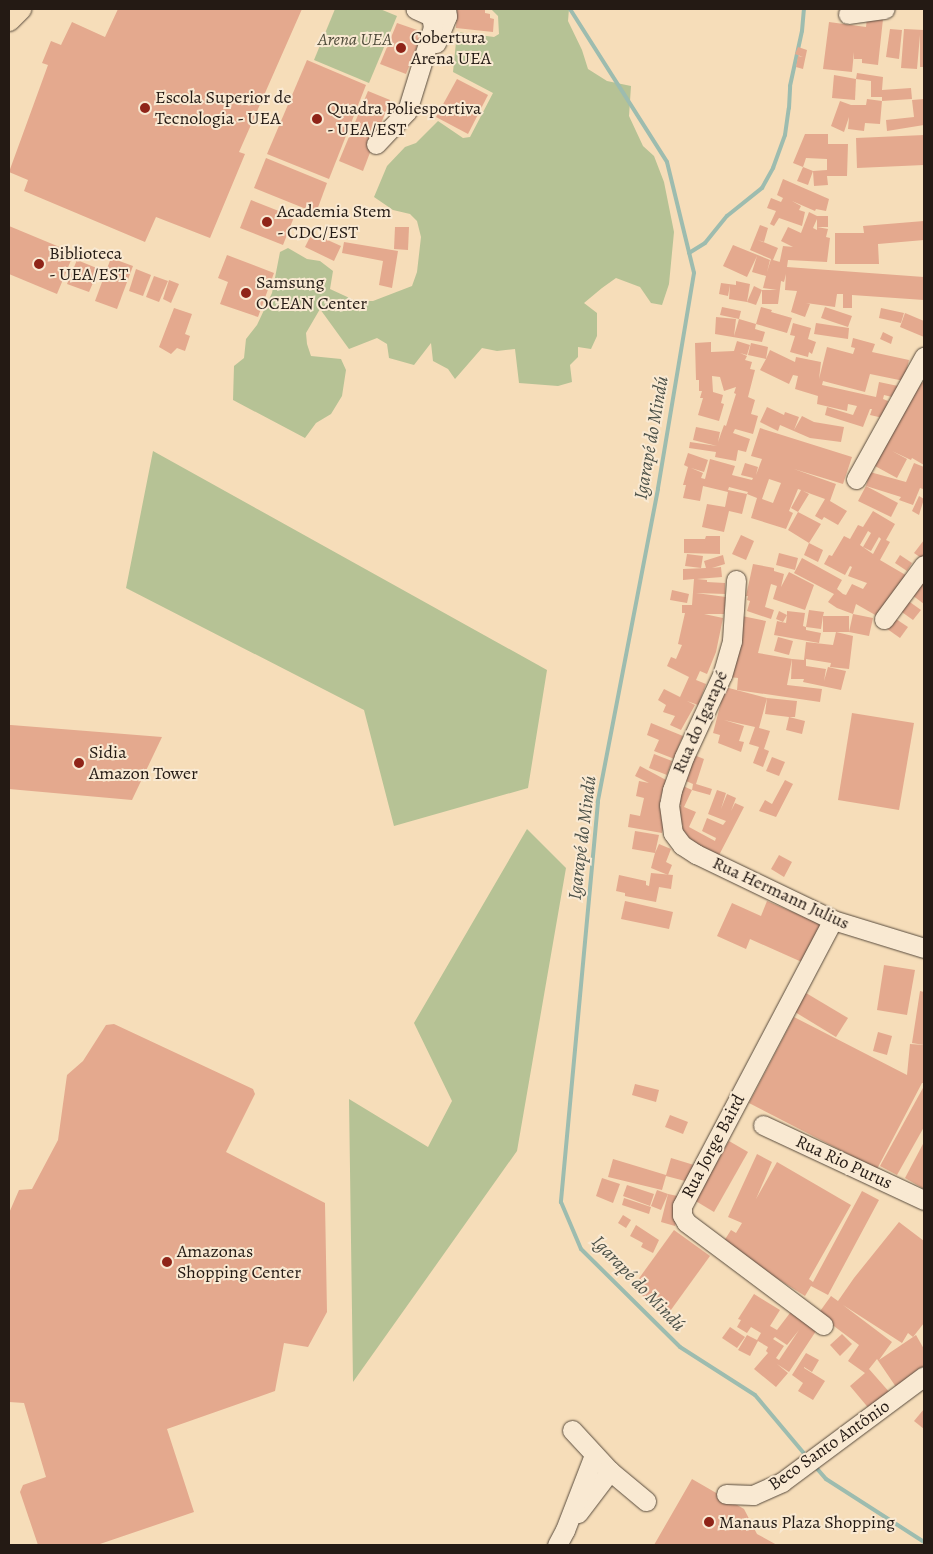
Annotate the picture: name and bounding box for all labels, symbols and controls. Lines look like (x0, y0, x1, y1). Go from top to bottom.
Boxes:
place label: Cobertura Arena UEA (411, 27, 491, 70)
park label: Arena UEA (318, 28, 392, 50)
marker: Cobertura Arena UEA (395, 42, 407, 54)
place label: Escola Superior de Tecnologia - UEA (155, 87, 292, 130)
place label: Quadra Poliesportiva - UEA/EST (327, 98, 481, 140)
marker: Escola Superior de Tecnologia - UEA (139, 102, 151, 114)
marker: Quadra Poliesportiva - UEA/EST (311, 113, 323, 125)
place label: Academia Stem - CDC/EST (277, 201, 391, 243)
marker: Academia Stem - CDC/EST (261, 216, 273, 228)
place label: Biblioteca - UEA/EST (49, 243, 129, 286)
marker: Biblioteca - UEA/EST (33, 258, 45, 270)
place label: Samsung OCEAN Center (256, 272, 367, 314)
marker: Samsung OCEAN Center (240, 287, 252, 299)
water label: Igarapé do Mindú (630, 375, 674, 501)
street label: Rua do Igarapé (668, 667, 732, 777)
place label: Sidia Amazon Tower (89, 742, 198, 784)
marker: Sidia Amazon Tower (73, 757, 85, 769)
water label: Igarapé do Mindú (564, 775, 602, 901)
street label: Rua Hermann Julius (709, 852, 853, 934)
street label: Rua Jorge Baird (677, 1090, 749, 1202)
street label: Rua Rio Purus (792, 1130, 896, 1194)
water label: Igarapé do Mindú (586, 1231, 690, 1337)
place label: Amazonas Shopping Center (177, 1241, 301, 1284)
marker: Amazonas Shopping Center (161, 1256, 173, 1268)
street label: Beco Santo Antônio (764, 1395, 894, 1495)
place label: Manaus Plaza Shopping (719, 1511, 895, 1533)
marker: Manaus Plaza Shopping (703, 1516, 715, 1528)

